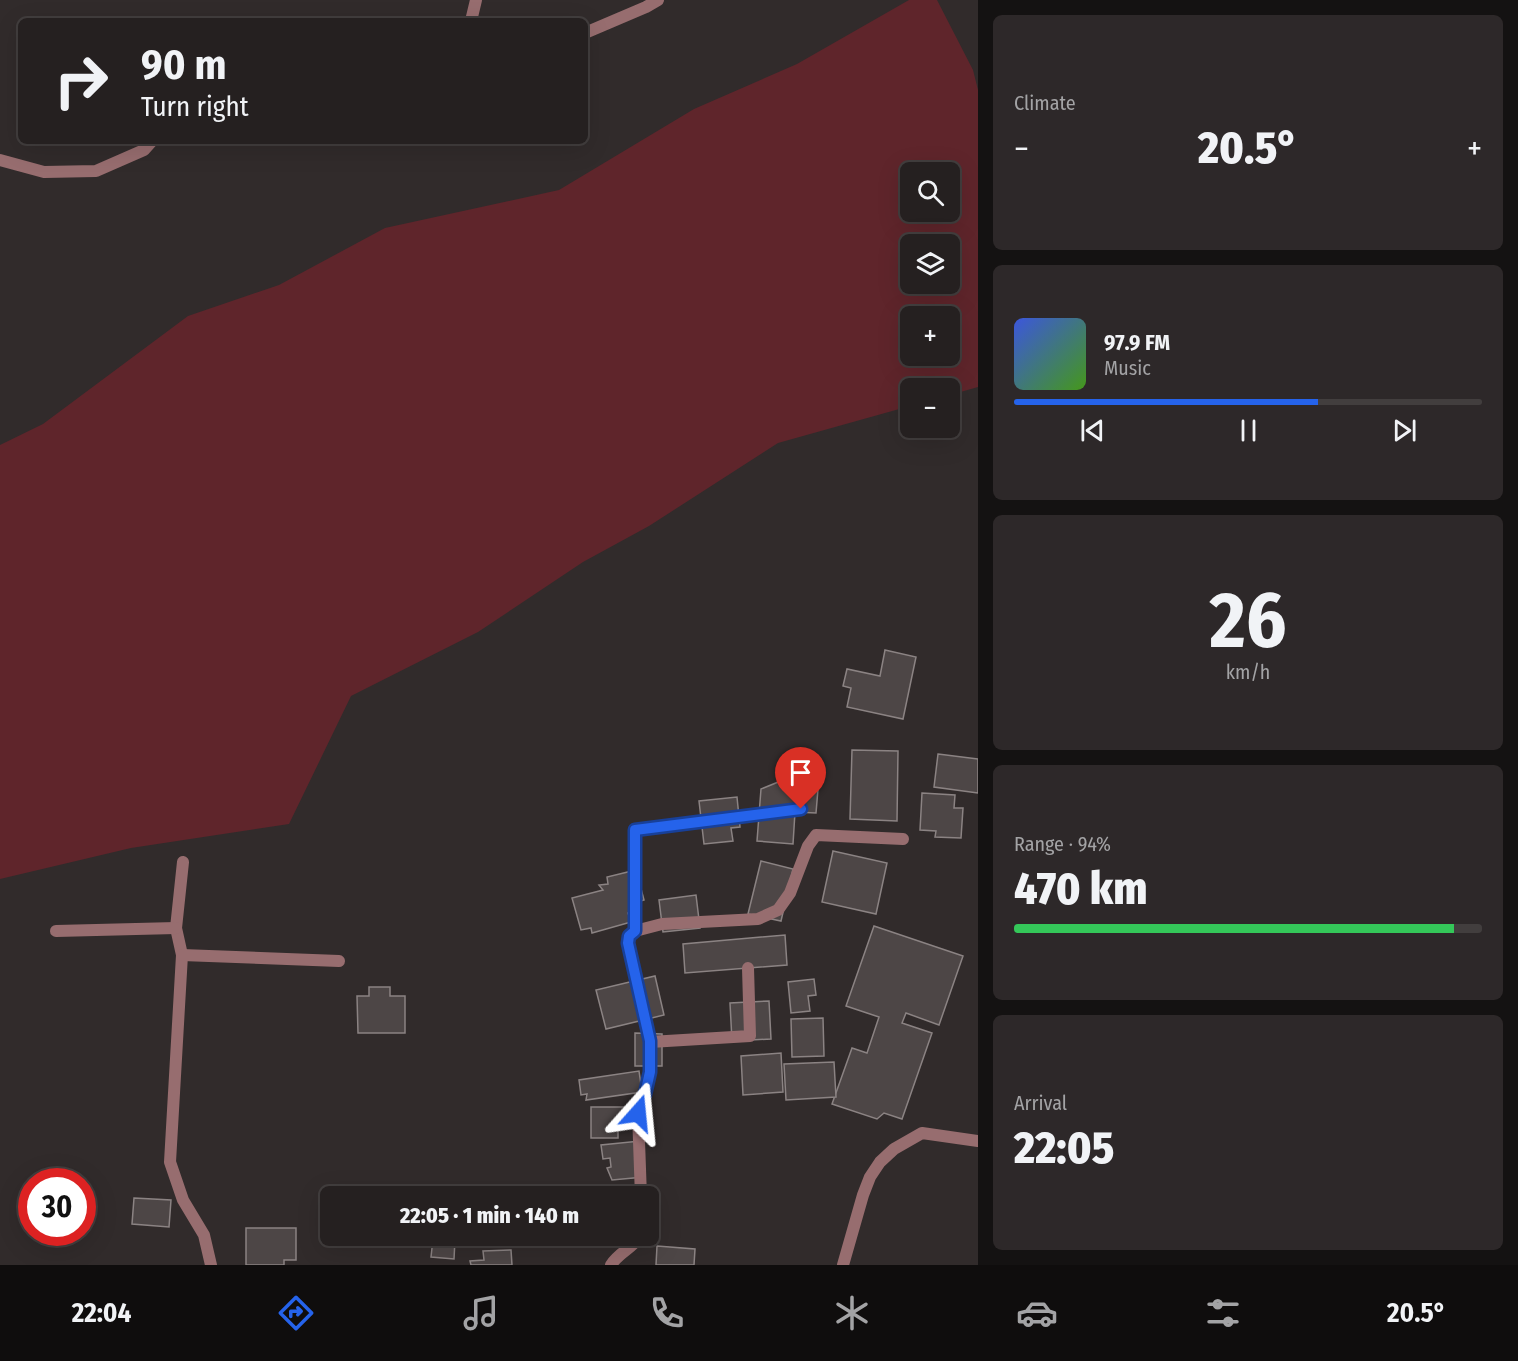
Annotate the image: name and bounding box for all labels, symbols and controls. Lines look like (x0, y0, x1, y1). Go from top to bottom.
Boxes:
text: 90 m (141, 40, 226, 90)
icon: right (42, 42, 120, 120)
text: Turn right (141, 91, 249, 123)
text: Climate (1014, 91, 1076, 115)
text: 20.5° (1198, 121, 1298, 175)
text: − (1014, 129, 1029, 169)
text: + (1467, 129, 1482, 169)
map controls (900, 162, 960, 438)
button: search (900, 162, 960, 222)
button: layers (900, 234, 960, 294)
button: + (900, 306, 960, 366)
text: 97.9 FM (1104, 329, 1170, 356)
text: Music (1104, 356, 1151, 380)
button: − (900, 378, 960, 438)
icon: previous (1076, 414, 1109, 447)
icon: pause (1232, 414, 1265, 447)
icon: next (1388, 414, 1421, 447)
text: 26 (1210, 574, 1286, 668)
text: km/h (1226, 660, 1270, 684)
pin (775, 747, 826, 809)
icon: arrive (784, 756, 817, 789)
text: Range · 94% (1014, 832, 1111, 856)
text: 470 km (1014, 862, 1147, 916)
position arrow (606, 1081, 670, 1145)
text: Arrival (1014, 1091, 1067, 1115)
text: 22:05 (1014, 1121, 1114, 1175)
speed limit sign: 30 (18, 1168, 96, 1246)
text: 22:05 · 1 min · 140 m (400, 1202, 579, 1229)
icon: directions (275, 1292, 317, 1334)
icon: music (460, 1292, 502, 1334)
icon: phone (646, 1292, 688, 1334)
icon: climate (831, 1292, 873, 1334)
icon: car (1016, 1292, 1058, 1334)
icon: filters (1202, 1292, 1244, 1334)
text: 22:04 (72, 1297, 131, 1329)
text: 20.5° (1387, 1297, 1446, 1329)

